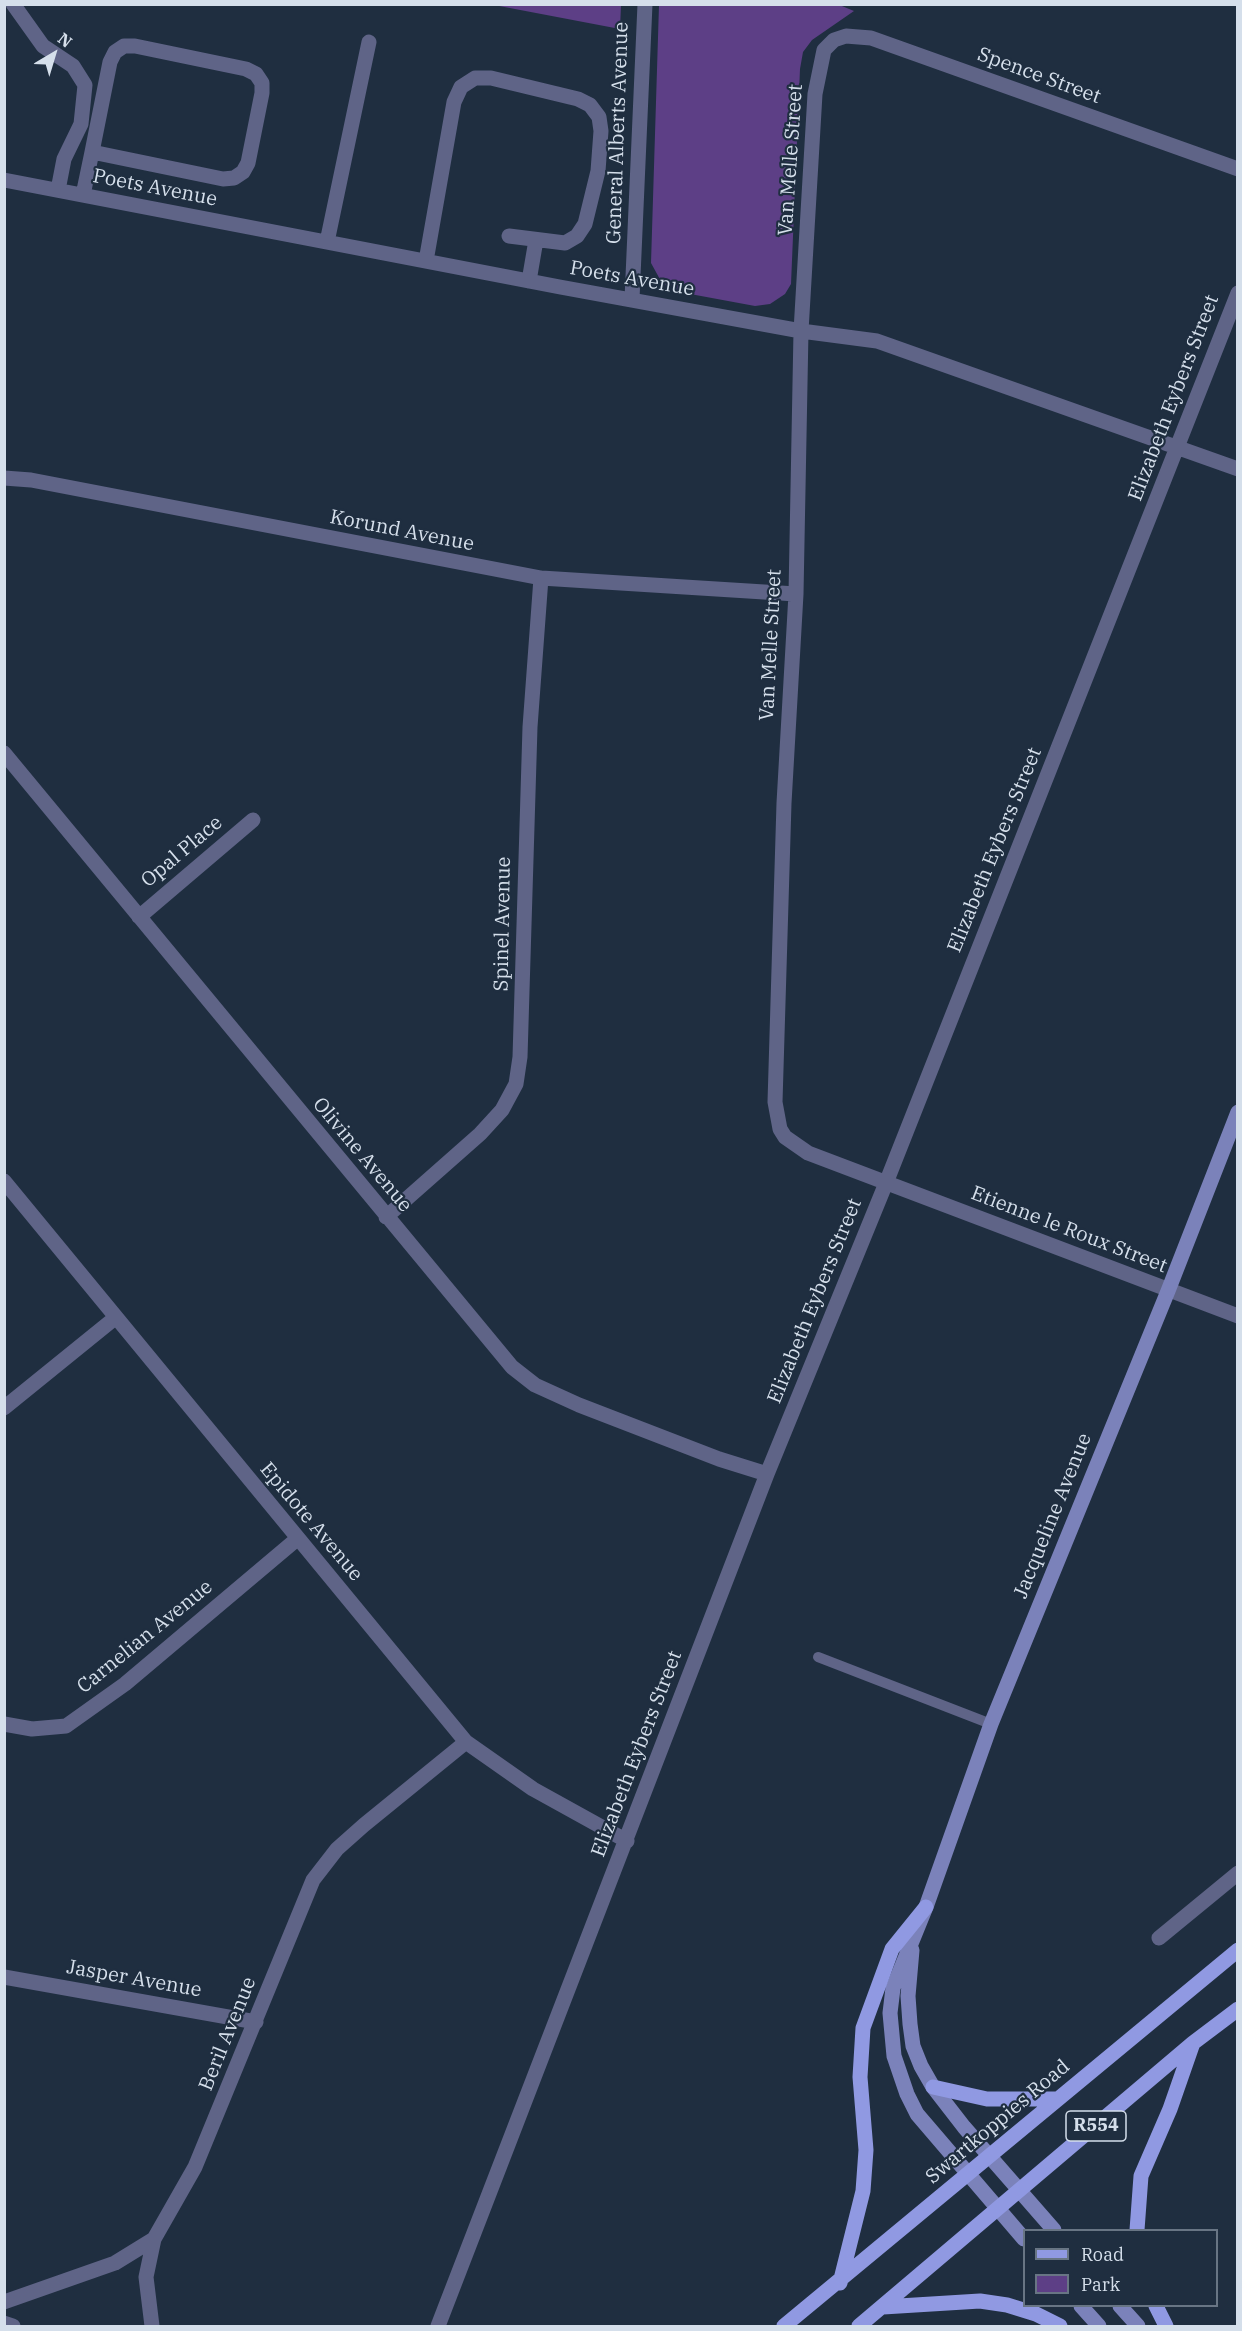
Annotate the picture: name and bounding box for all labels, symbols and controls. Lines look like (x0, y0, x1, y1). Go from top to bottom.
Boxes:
street label: General Alberts Avenue (602, 22, 634, 244)
north arrow (24, 24, 84, 84)
text: N (54, 28, 76, 52)
street label: Spence Street (974, 43, 1104, 109)
street label: Van Melle Street (774, 83, 808, 237)
street label: Poets Avenue (91, 164, 219, 212)
street label: Poets Avenue (568, 256, 696, 302)
street label: Elizabeth Eybers Street (1124, 292, 1224, 504)
street label: Korund Avenue (328, 505, 476, 557)
street label: Van Melle Street (755, 568, 787, 722)
street label: Elizabeth Eybers Street (943, 744, 1047, 956)
street label: Opal Place (137, 811, 227, 893)
street label: Spinel Avenue (490, 856, 516, 992)
street label: Olivine Avenue (307, 1093, 417, 1217)
street label: Etienne le Roux Street (968, 1182, 1170, 1278)
street label: Elizabeth Eybers Street (763, 1195, 867, 1407)
street label: Jacqueline Avenue (1009, 1430, 1097, 1602)
street label: Epidote Avenue (254, 1458, 368, 1586)
street label: Carnelian Avenue (73, 1575, 217, 1699)
street label: Elizabeth Eybers Street (587, 1648, 687, 1860)
street label: Jasper Avenue (65, 1955, 203, 2003)
street label: Beril Avenue (194, 1974, 262, 2094)
street label: Swartkoppies Road (921, 2055, 1075, 2189)
road number: R554 (1066, 2111, 1126, 2141)
legend (1023, 2229, 1218, 2307)
text: Road (1081, 2243, 1124, 2266)
text: Park (1081, 2273, 1120, 2296)

